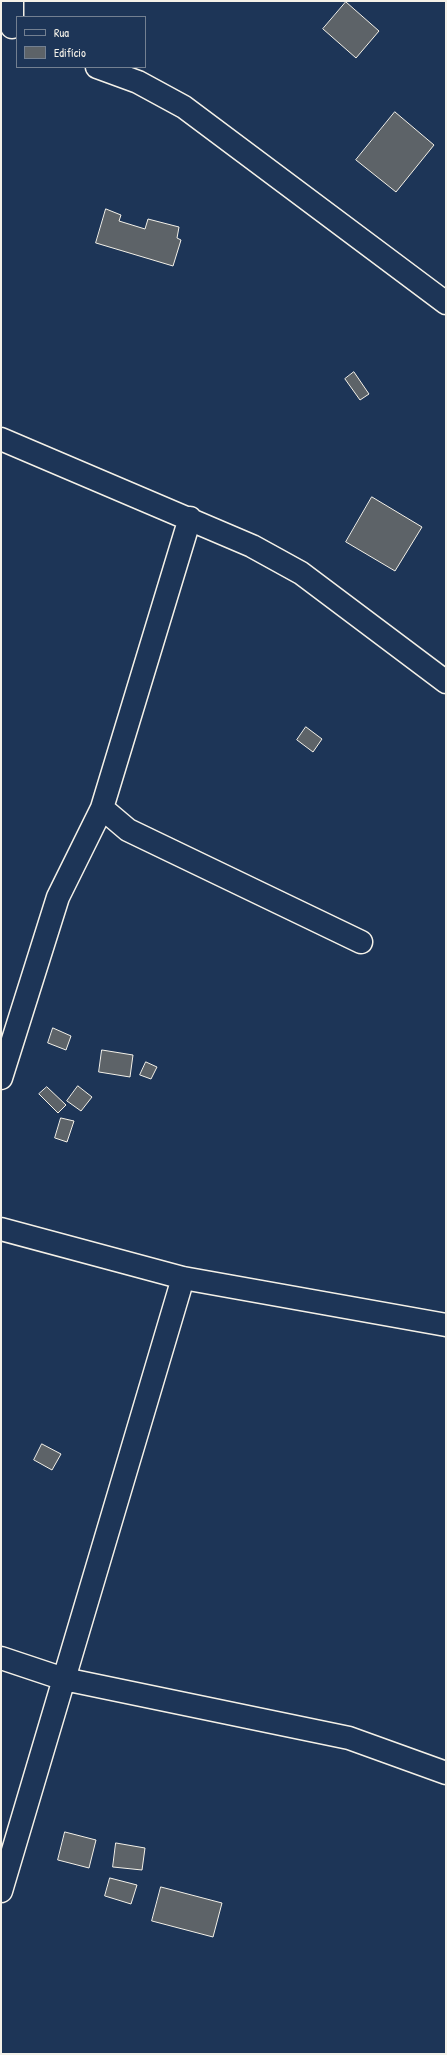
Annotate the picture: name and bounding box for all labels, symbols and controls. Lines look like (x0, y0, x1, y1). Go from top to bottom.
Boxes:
legend (16, 16, 146, 68)
text: Rua (54, 24, 69, 41)
text: Edifício (54, 44, 86, 61)

